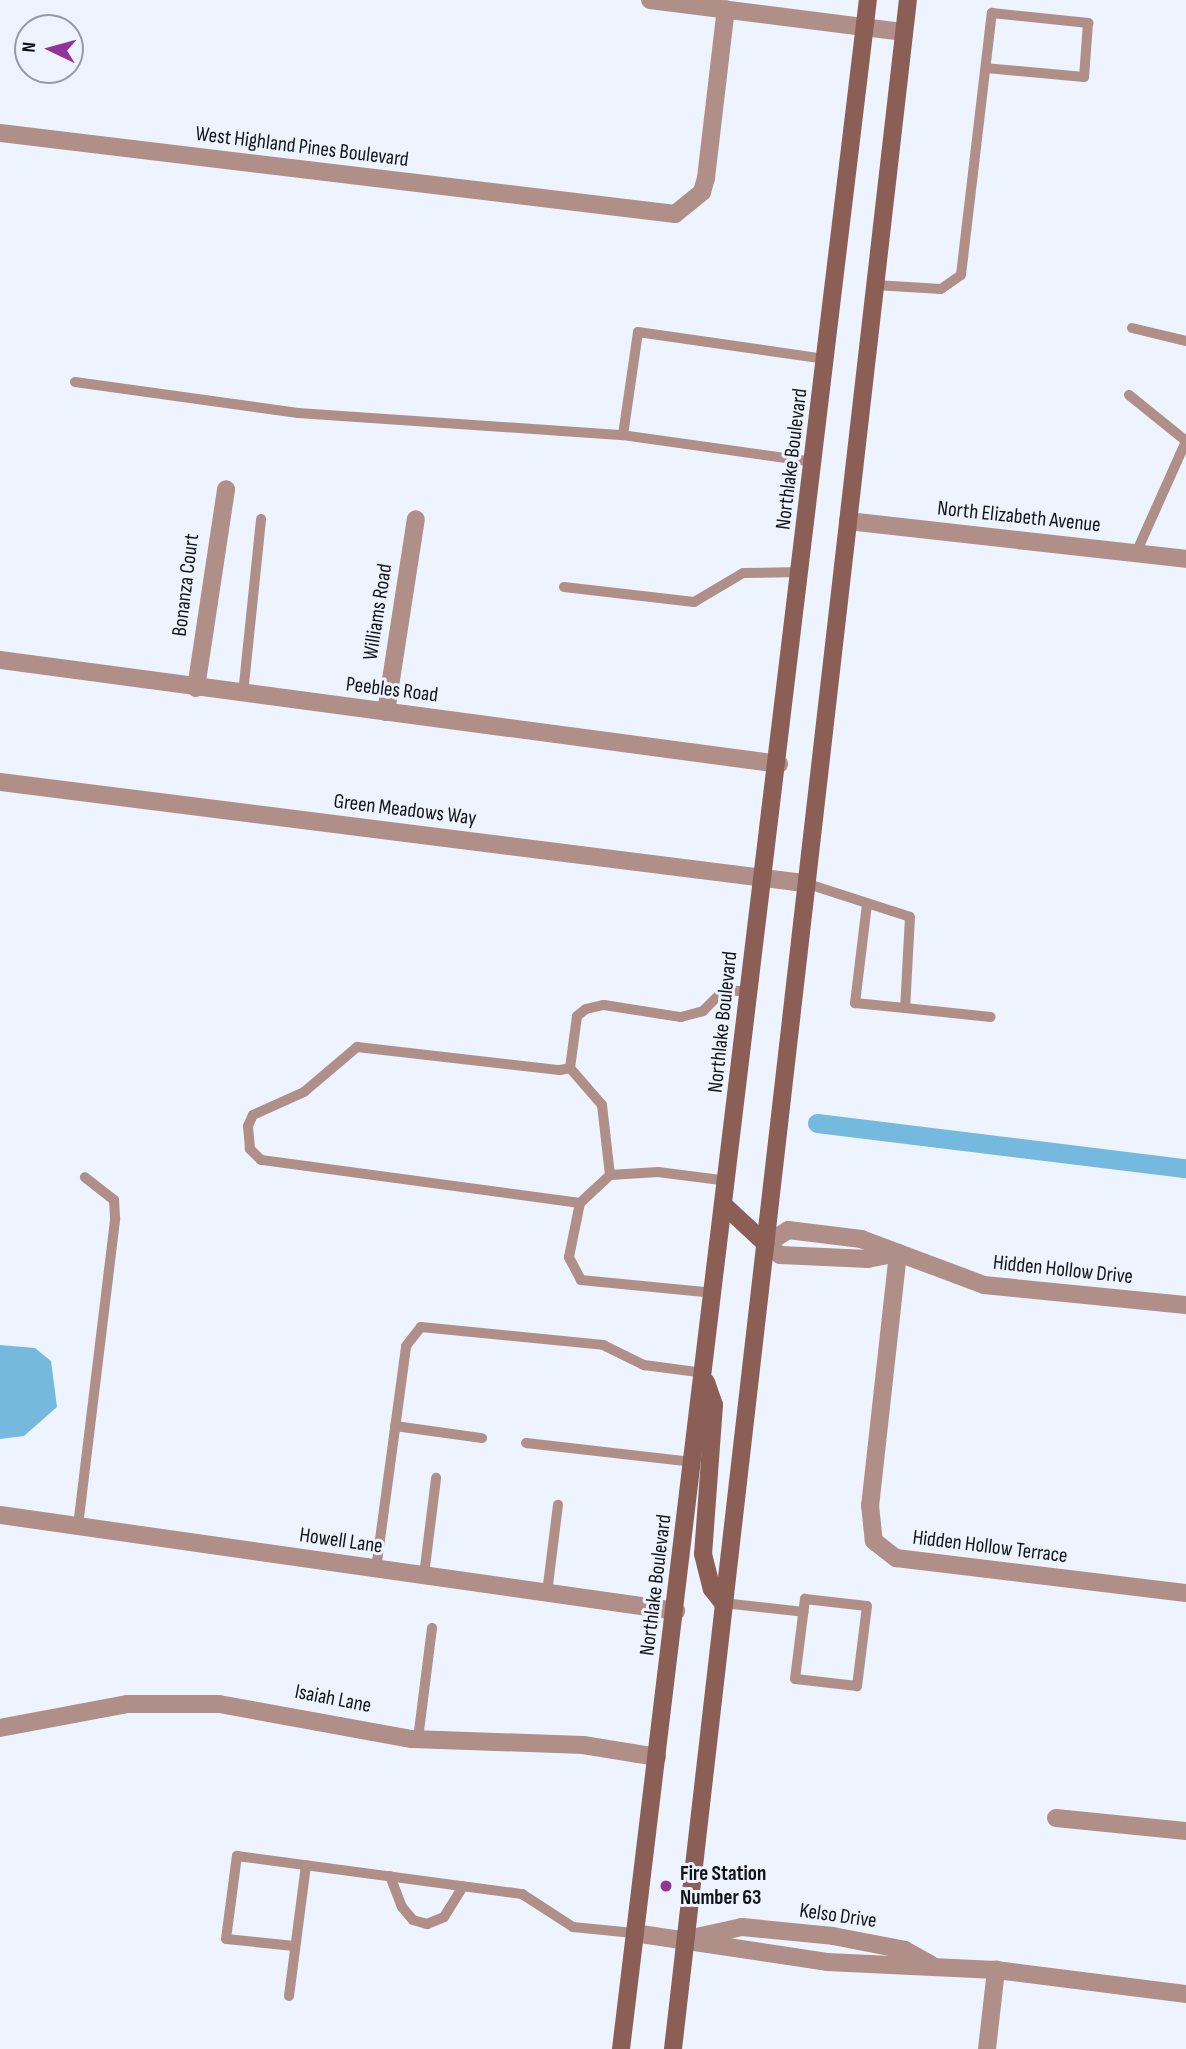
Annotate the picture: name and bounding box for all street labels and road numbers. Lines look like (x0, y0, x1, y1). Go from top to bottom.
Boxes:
street label: West Highland Pines Boulevard (194, 121, 410, 173)
street label: Northlake Boulevard (771, 387, 813, 531)
street label: North Elizabeth Avenue (936, 496, 1102, 538)
street label: Bonanza Court (167, 532, 205, 638)
street label: Williams Road (358, 562, 398, 662)
street label: Peebles Road (344, 672, 440, 708)
street label: Green Meadows Way (332, 789, 478, 831)
street label: Northlake Boulevard (703, 950, 743, 1094)
street label: Hidden Hollow Drive (992, 1250, 1134, 1290)
street label: Northlake Boulevard (635, 1513, 677, 1657)
street label: Howell Lane (298, 1523, 384, 1559)
street label: Hidden Hollow Terrace (911, 1525, 1069, 1569)
street label: Isaiah Lane (293, 1679, 373, 1719)
street label: Kelso Drive (798, 1898, 878, 1934)

